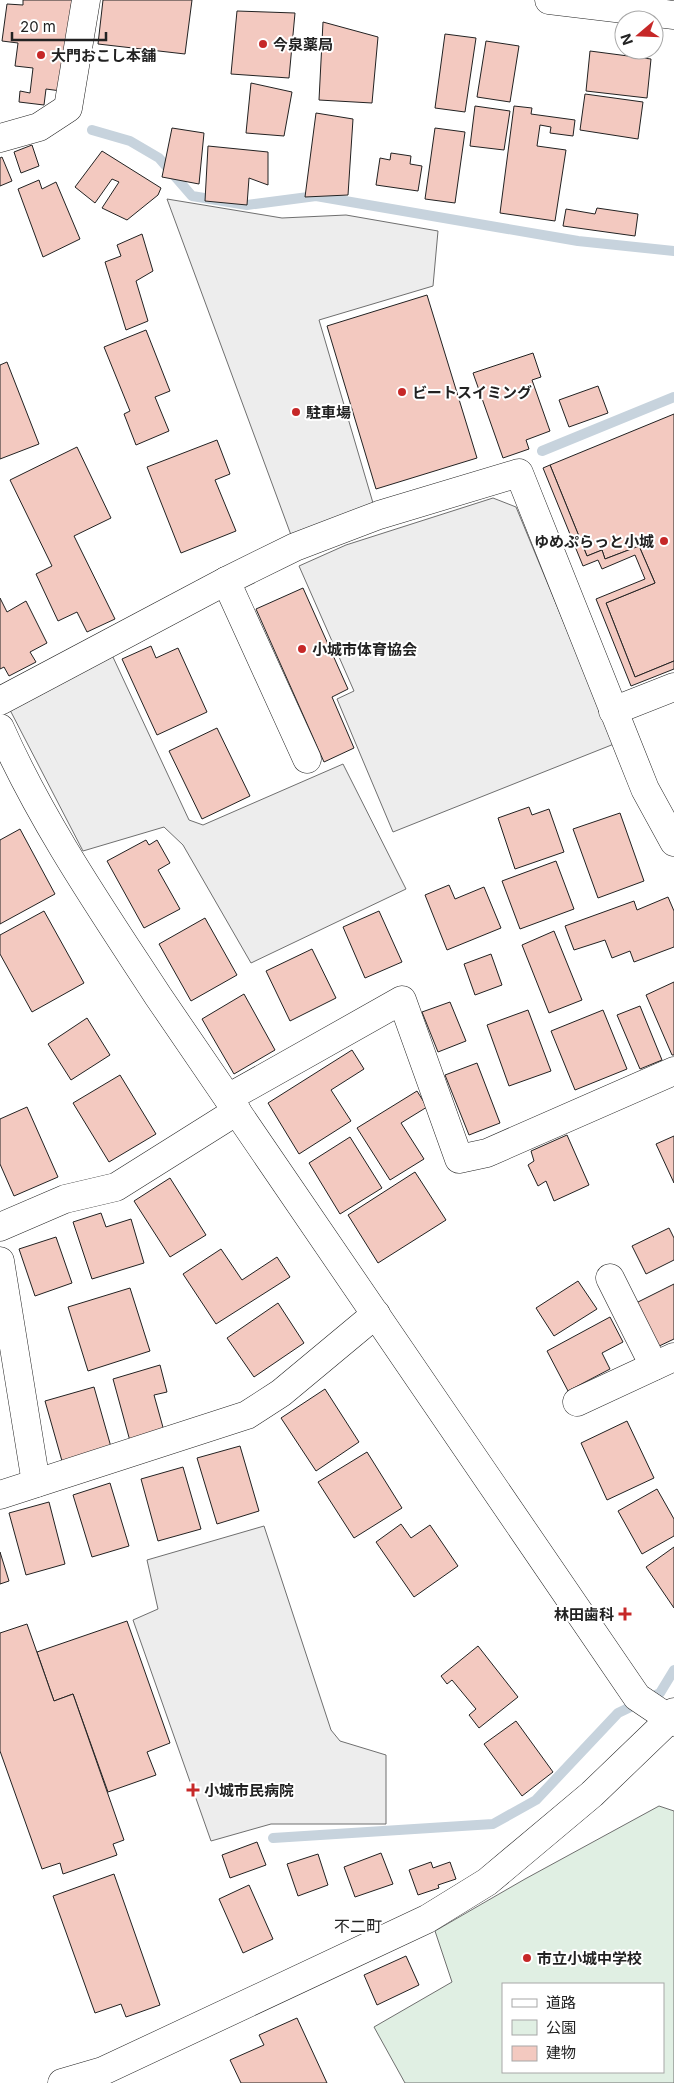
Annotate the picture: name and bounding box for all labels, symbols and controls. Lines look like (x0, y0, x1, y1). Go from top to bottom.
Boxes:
scale bar (12, 10, 106, 42)
north arrow (614, 10, 664, 60)
text: 20 m (20, 17, 56, 36)
text: N (616, 32, 636, 47)
place label: 今泉薬局 (273, 35, 333, 54)
marker: 今泉薬局 (257, 38, 269, 50)
place label: 大門おこし本舗 (51, 46, 156, 65)
marker: 大門おこし本舗 (35, 49, 47, 61)
place label: ビートスイミング (412, 383, 532, 402)
marker: ビートスイミング (396, 386, 408, 398)
place label: 駐車場 (306, 403, 351, 422)
marker: 駐車場 (290, 406, 302, 418)
place label: ゆめぷらっと小城 (534, 532, 654, 551)
marker: ゆめぷらっと小城 (658, 535, 670, 547)
place label: 小城市体育協会 (312, 640, 417, 659)
marker: 小城市体育協会 (296, 643, 308, 655)
place label: 林田歯科 (554, 1605, 614, 1624)
marker: 林田歯科 (618, 1607, 632, 1621)
place label: 小城市民病院 (204, 1781, 294, 1800)
marker: 小城市民病院 (186, 1783, 200, 1797)
district label: 不二町 (334, 1916, 382, 1936)
place label: 市立小城中学校 (537, 1949, 642, 1968)
marker: 市立小城中学校 (521, 1952, 533, 1964)
legend (502, 1983, 664, 2073)
text: 道路 (546, 1993, 576, 2012)
text: 公園 (546, 2018, 576, 2037)
text: 建物 (546, 2043, 576, 2062)

